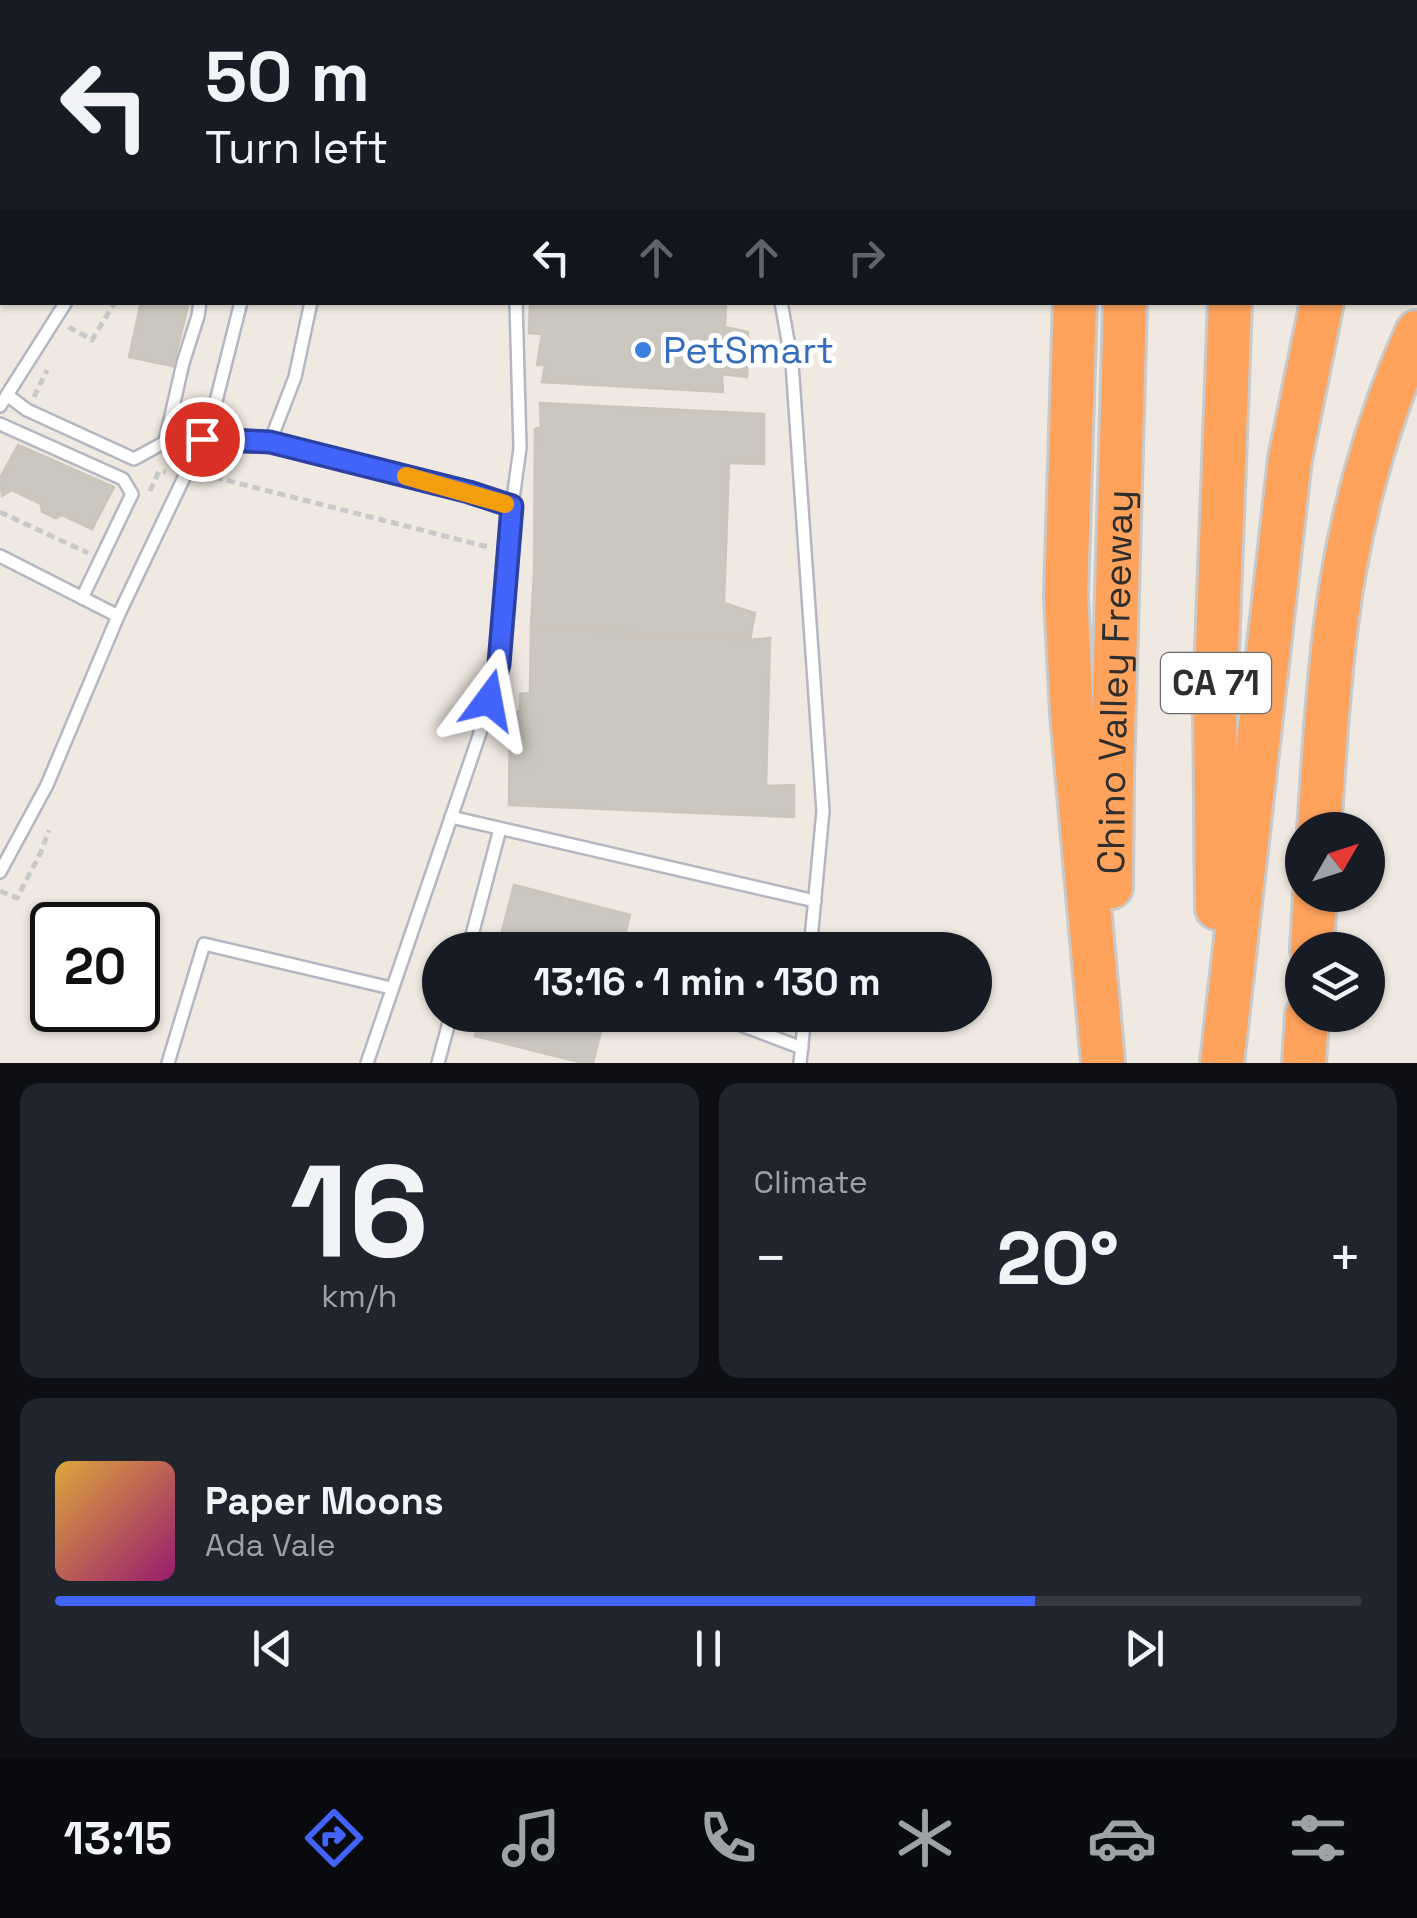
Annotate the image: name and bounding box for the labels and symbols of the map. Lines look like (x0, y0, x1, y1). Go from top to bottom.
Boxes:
place label: PetSmart (663, 326, 834, 374)
marker: PetSmart (632, 339, 654, 361)
pin (160, 397, 245, 482)
street label: Chino Valley Freeway (1087, 489, 1144, 875)
position arrow (437, 648, 541, 752)
road number: CA 71 (1161, 653, 1271, 713)
north arrow (1285, 812, 1385, 912)
speed limit sign: 20 (30, 902, 160, 1032)

